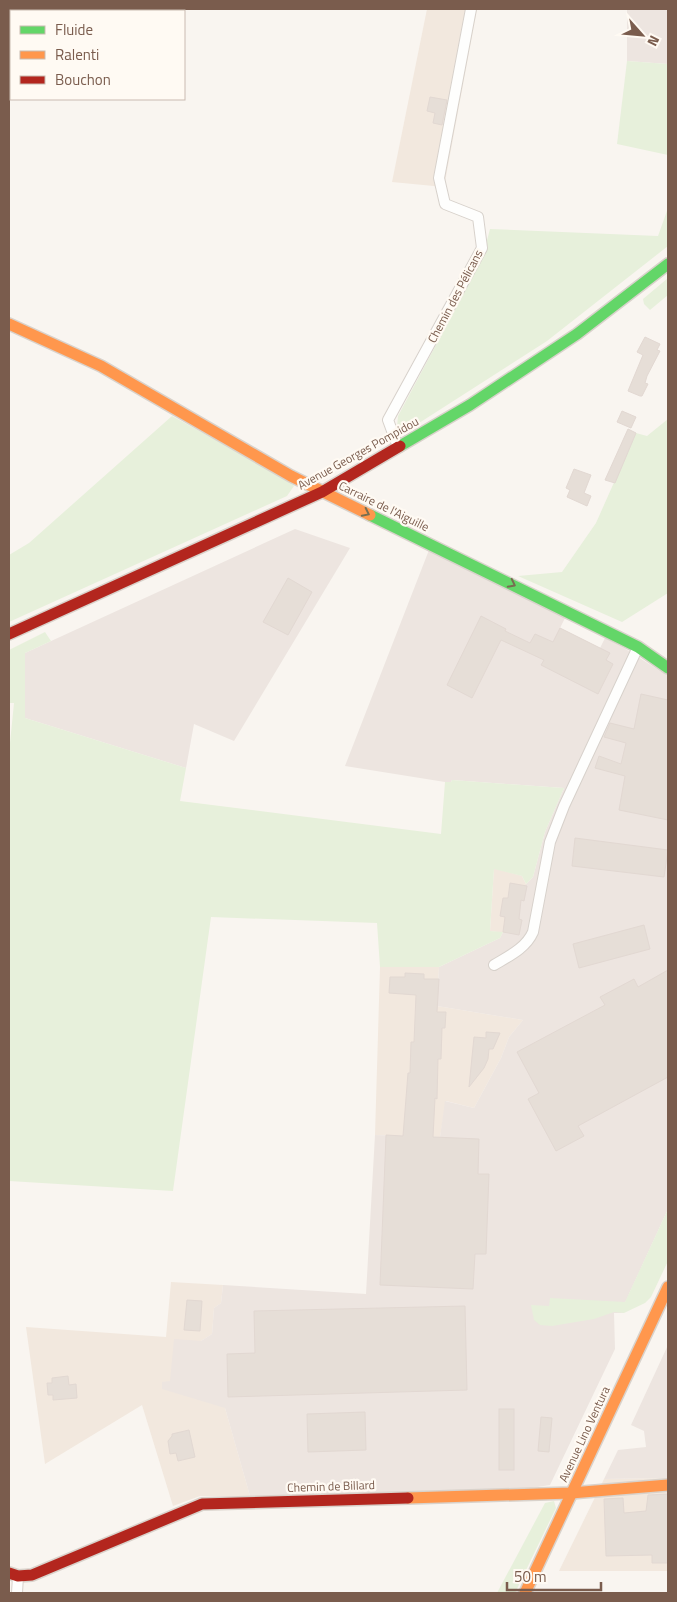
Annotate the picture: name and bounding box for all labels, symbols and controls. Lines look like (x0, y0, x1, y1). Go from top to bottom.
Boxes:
legend (10, 10, 185, 100)
north arrow (617, 10, 667, 60)
text: Fluide (55, 18, 93, 41)
text: N (642, 32, 666, 50)
text: Ralenti (55, 43, 99, 66)
text: Bouchon (55, 68, 111, 91)
street label: Chemin des Pélicans (422, 246, 488, 346)
street label: Avenue Georges Pompidou (294, 412, 422, 494)
street label: Carraire de l'Aiguille (336, 476, 432, 536)
one-way arrow (361, 506, 370, 517)
one-way arrow (507, 578, 516, 588)
street label: Avenue Lino Ventura (553, 1383, 615, 1485)
street label: Chemin de Billard (287, 1475, 375, 1497)
scale bar (507, 1560, 601, 1592)
text: 50 m (514, 1565, 547, 1588)

